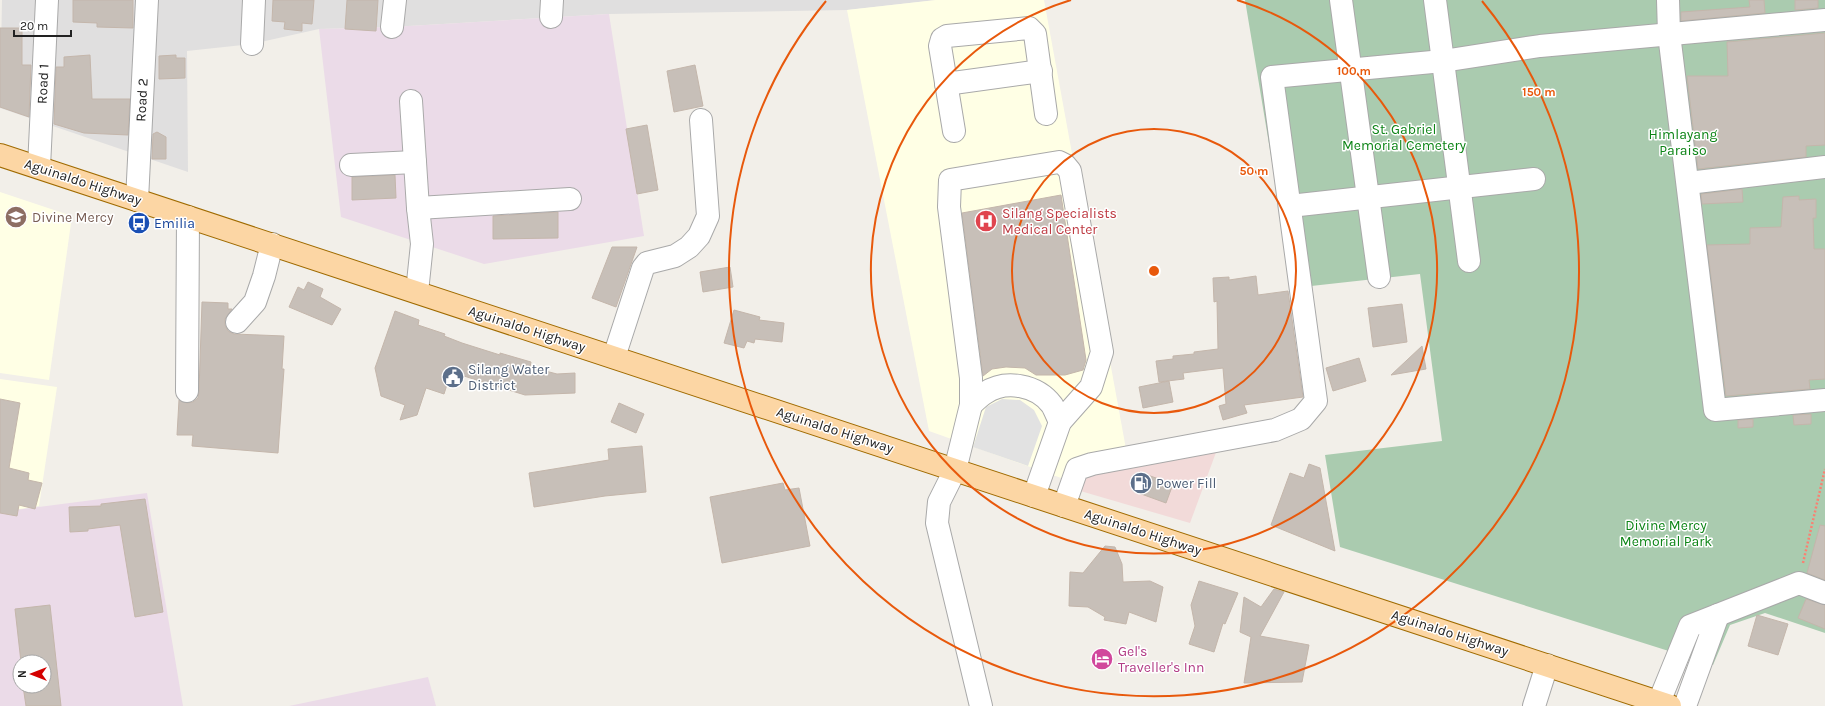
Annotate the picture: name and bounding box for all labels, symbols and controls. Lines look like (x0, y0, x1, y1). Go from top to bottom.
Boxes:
scale bar (14, 12, 71, 38)
text: 20 m (20, 19, 48, 33)
street label: Road 1 (33, 63, 53, 105)
text: 100 m (1337, 64, 1371, 78)
street label: Road 2 (132, 78, 152, 122)
text: 150 m (1522, 85, 1556, 99)
park label: St. Gabriel Memorial Cemetery (1342, 121, 1467, 154)
park label: Himlayang Paraiso (1649, 126, 1718, 159)
street label: Aguinaldo Highway (22, 155, 144, 209)
text: 50 m (1240, 164, 1269, 178)
school or university icon: Divine Mercy (3, 204, 29, 230)
place label: Silang Specialists Medical Center (1002, 205, 1117, 238)
hospital icon: Silang Specialists Medical Center (973, 208, 999, 234)
place label: Divine Mercy (32, 209, 114, 226)
bus stop icon: Emilia (126, 210, 152, 236)
place label: Emilia (154, 215, 195, 232)
centre of rings (1147, 264, 1161, 278)
street label: Aguinaldo Highway (466, 302, 588, 356)
place label: Silang Water District (468, 361, 550, 394)
public building icon: Silang Water District (440, 364, 466, 390)
street label: Aguinaldo Highway (774, 403, 896, 457)
fuel station icon: Power Fill (1128, 470, 1154, 496)
place label: Power Fill (1156, 475, 1216, 492)
street label: Aguinaldo Highway (1082, 505, 1204, 559)
park label: Divine Mercy Memorial Park (1620, 517, 1712, 550)
street label: Aguinaldo Highway (1389, 606, 1511, 660)
place label: Gel's Traveller's Inn (1118, 643, 1204, 676)
hotel icon: Gel's Traveller's Inn (1089, 646, 1115, 672)
north arrow (12, 654, 52, 694)
text: N (16, 670, 29, 678)

